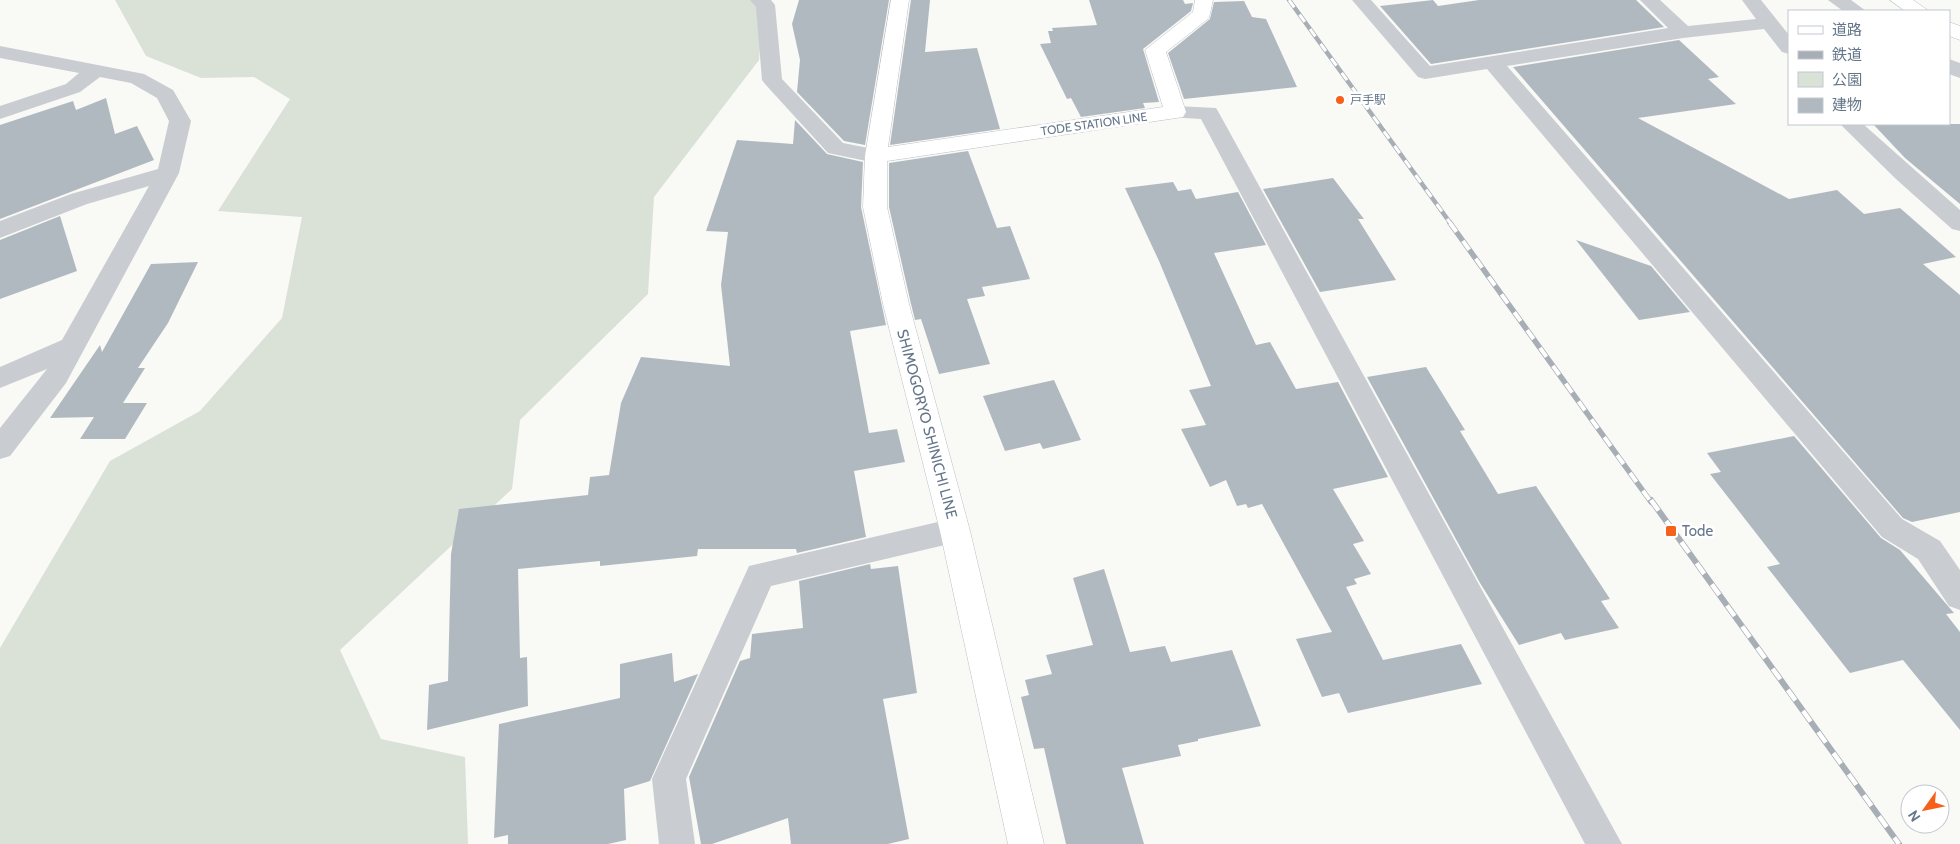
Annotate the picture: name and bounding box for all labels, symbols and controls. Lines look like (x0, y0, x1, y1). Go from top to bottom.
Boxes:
legend (1788, 10, 1950, 125)
text: 道路 (1832, 21, 1862, 39)
text: 鉄道 (1832, 46, 1862, 64)
text: 公園 (1832, 71, 1862, 89)
place label: 戸手駅 (1350, 92, 1386, 107)
marker: 戸手駅 (1334, 94, 1346, 106)
text: 建物 (1832, 96, 1862, 114)
street label: TODE STATION LINE (1040, 109, 1148, 138)
street label: SHIMOGORYO SHINICHI LINE (893, 327, 961, 521)
place label: Tode (1682, 522, 1713, 540)
marker: Tode (1664, 524, 1678, 538)
north arrow (1900, 784, 1950, 834)
text: N (1904, 807, 1924, 825)

